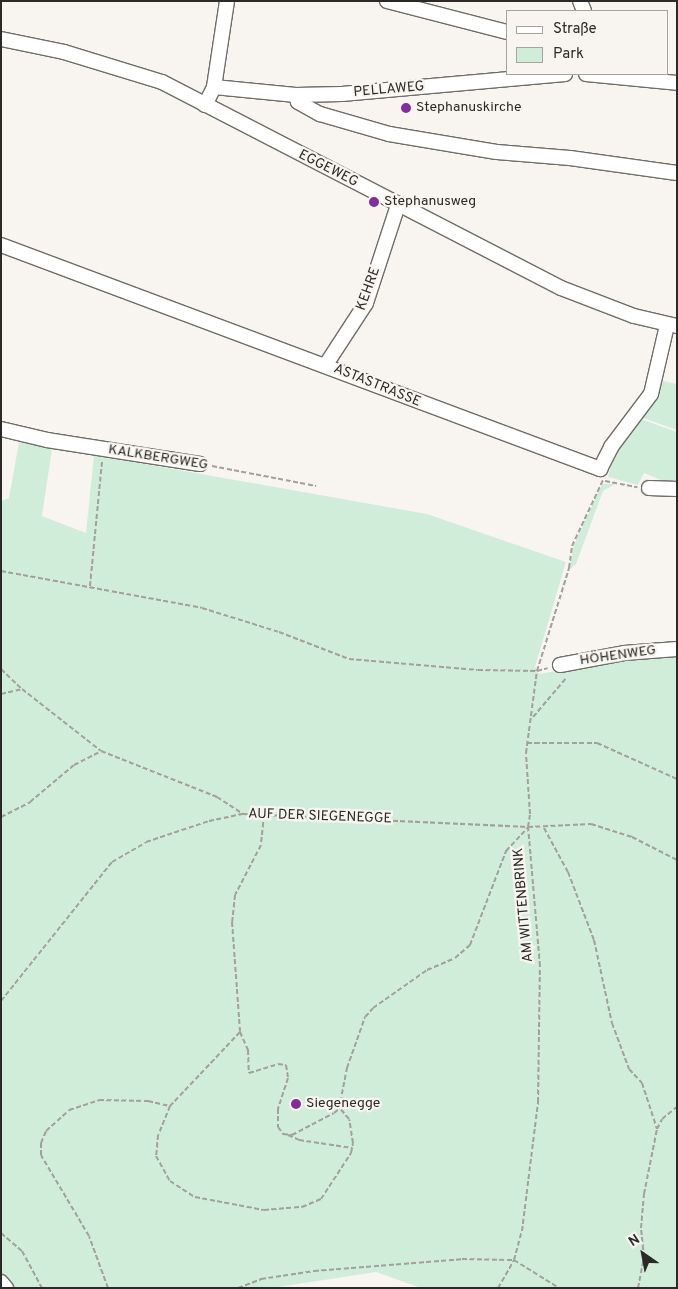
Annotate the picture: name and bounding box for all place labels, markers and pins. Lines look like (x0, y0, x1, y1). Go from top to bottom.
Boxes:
place label: Stephanuskirche (416, 100, 522, 116)
marker: Stephanuskirche (400, 102, 412, 114)
place label: Stephanusweg (384, 194, 476, 210)
marker: Stephanusweg (368, 196, 380, 208)
place label: Siegenegge (306, 1096, 380, 1112)
marker: Siegenegge (290, 1098, 302, 1110)

